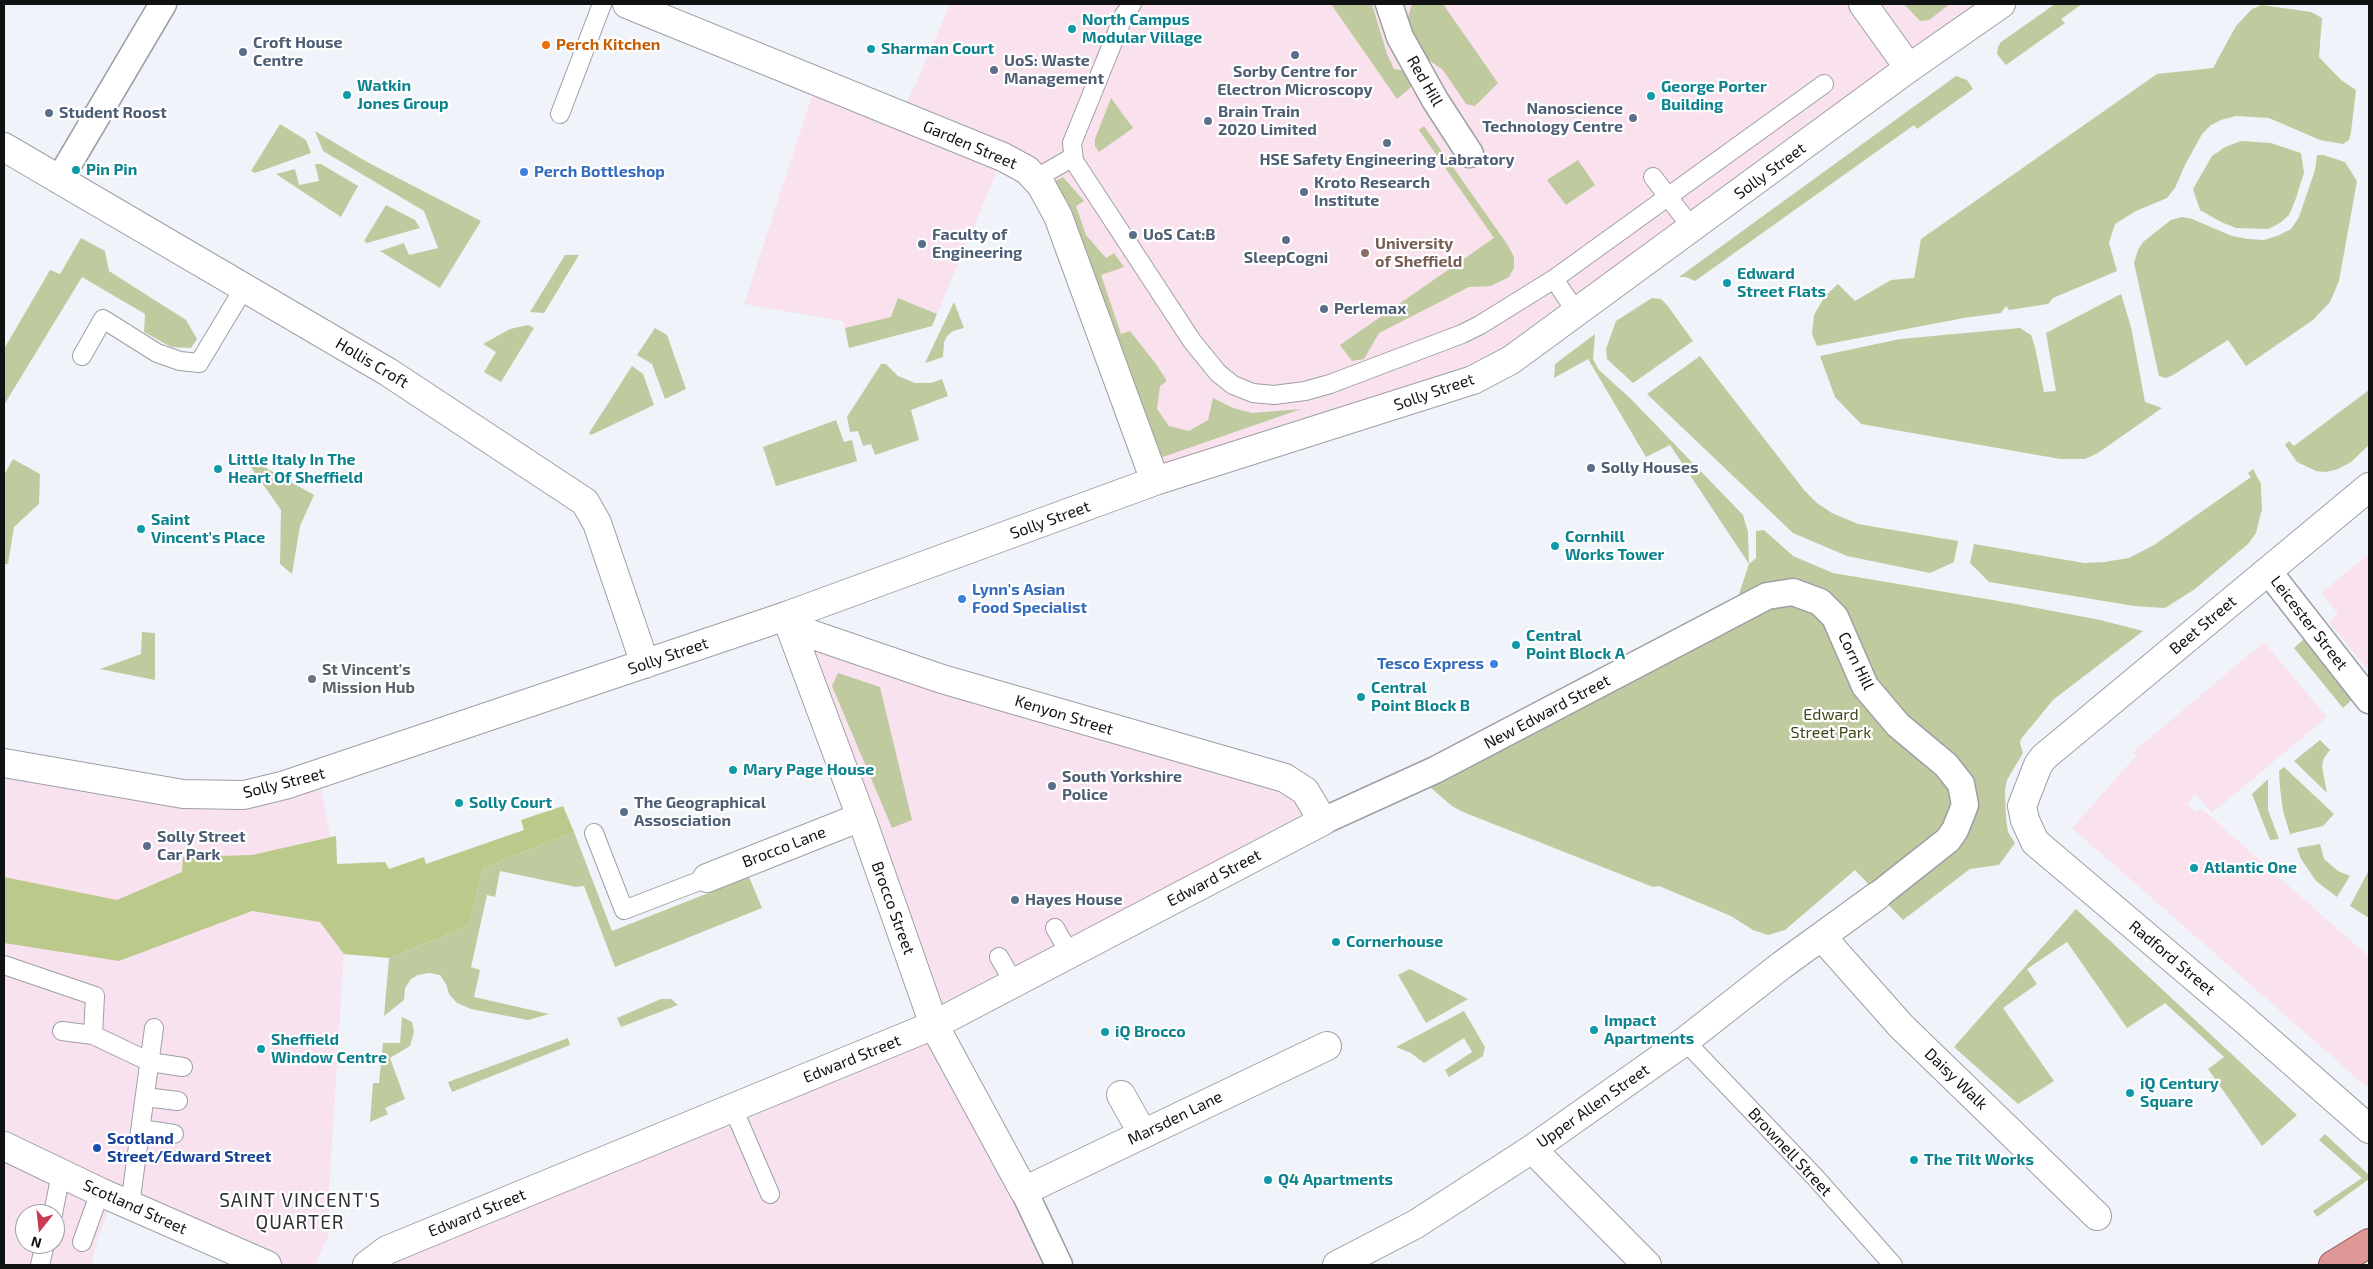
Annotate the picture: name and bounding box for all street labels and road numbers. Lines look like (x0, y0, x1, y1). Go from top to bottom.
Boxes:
street label: Red Hill (1403, 52, 1447, 110)
street label: Garden Street (920, 117, 1020, 173)
street label: Solly Street (1730, 139, 1810, 203)
street label: Hollis Croft (332, 334, 412, 392)
street label: Solly Street (1391, 369, 1477, 415)
street label: Solly Street (1007, 497, 1093, 543)
street label: Leicester Street (2266, 572, 2352, 674)
street label: Beet Street (2166, 592, 2240, 658)
street label: Corn Hill (1834, 629, 1878, 693)
street label: Solly Street (625, 633, 711, 679)
street label: New Edward Street (1481, 671, 1613, 753)
street label: Kenyon Street (1012, 691, 1116, 739)
street label: Solly Street (241, 764, 327, 802)
street label: Brocco Lane (739, 822, 829, 872)
street label: Edward Street (1164, 845, 1264, 911)
street label: Brocco Street (867, 859, 919, 957)
street label: Radford Street (2125, 916, 2219, 1000)
street label: Edward Street (800, 1031, 904, 1087)
street label: Daisy Walk (1921, 1044, 1991, 1114)
street label: Upper Allen Street (1533, 1060, 1653, 1152)
street label: Marsden Lane (1125, 1087, 1225, 1149)
street label: Brownell Street (1744, 1104, 1836, 1200)
street label: Scotland Street (80, 1175, 190, 1239)
street label: Edward Street (425, 1185, 529, 1241)

